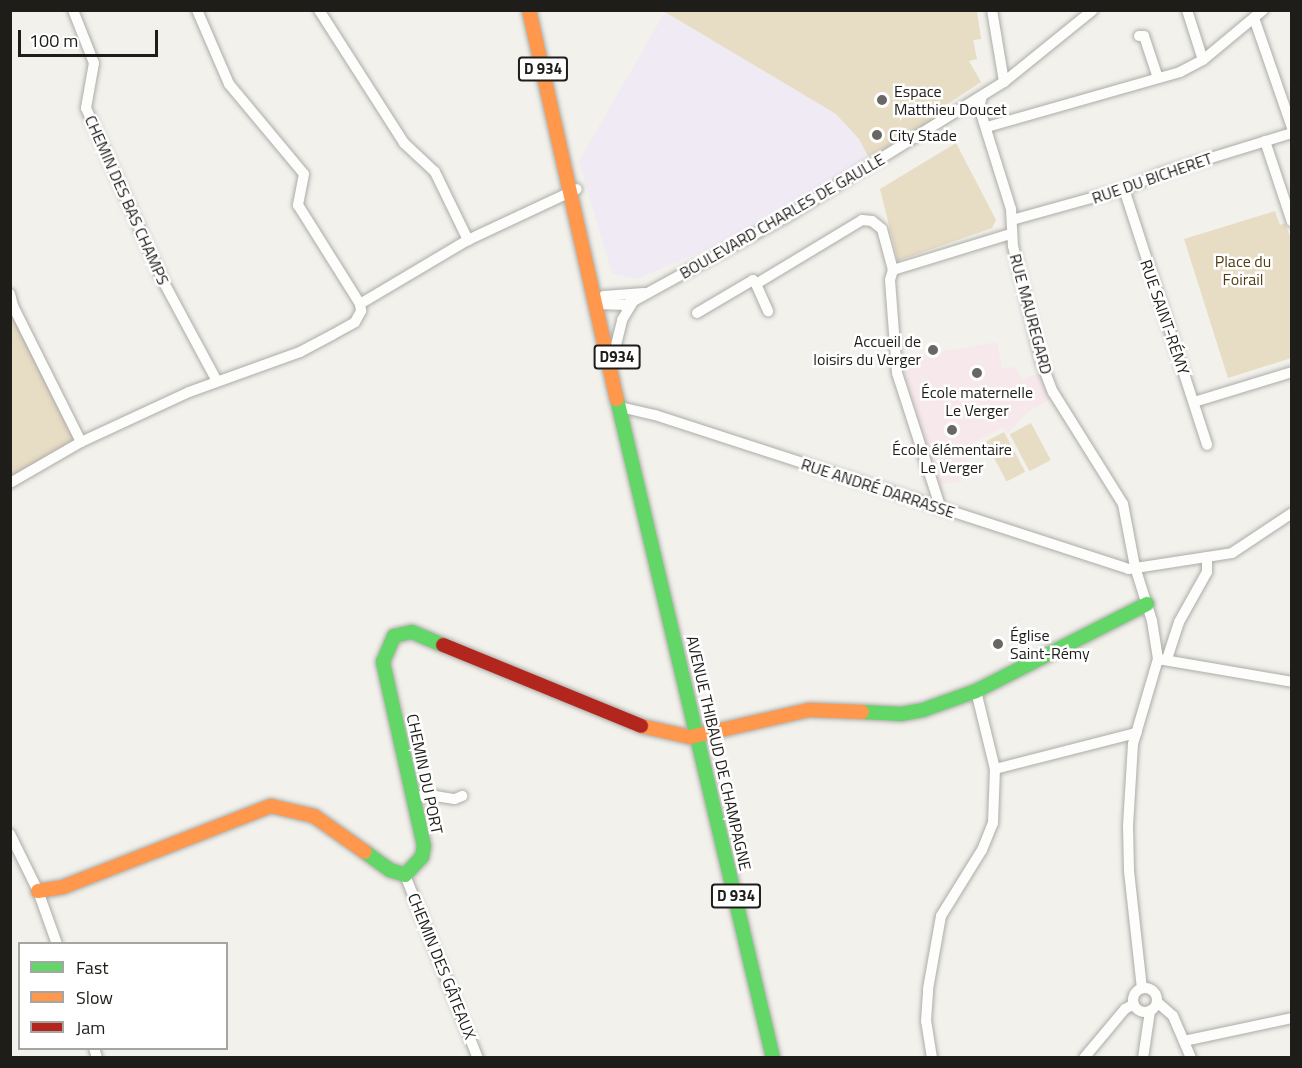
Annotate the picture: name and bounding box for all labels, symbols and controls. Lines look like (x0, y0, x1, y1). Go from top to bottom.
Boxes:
scale bar (21, 18, 160, 56)
text: 100 m (29, 27, 78, 54)
road number: D 934 (518, 57, 568, 81)
place label: Espace Matthieu Doucet (894, 81, 1007, 119)
marker: Espace Matthieu Doucet (875, 93, 889, 107)
street label: CHEMIN DES BAS CHAMPS (81, 112, 173, 288)
place label: City Stade (889, 125, 957, 145)
marker: City Stade (870, 128, 884, 142)
street label: RUE DU BICHERET (1089, 148, 1215, 208)
street label: BOULEVARD CHARLES DE GAULLE (676, 149, 888, 283)
park label: Place du Foirail (1215, 251, 1271, 289)
street label: RUE MAUREGARD (1006, 252, 1056, 376)
street label: RUE SAINT-RÉMY (1136, 257, 1194, 377)
place label: Accueil de loisirs du Verger (813, 331, 921, 369)
marker: Accueil de loisirs du Verger (926, 343, 940, 357)
road number: D934 (593, 345, 641, 369)
marker: École maternelle Le Verger (970, 366, 984, 380)
place label: École maternelle Le Verger (921, 382, 1033, 420)
marker: École élémentaire Le Verger (945, 423, 959, 437)
place label: École élémentaire Le Verger (892, 439, 1012, 477)
street label: RUE ANDRÉ DARRASSE (799, 454, 957, 522)
place label: Église Saint-Rémy (1010, 625, 1090, 663)
street label: AVENUE THIBAUD DE CHAMPAGNE (683, 634, 755, 872)
marker: Église Saint-Rémy (991, 637, 1005, 651)
street label: CHEMIN DU PORT (403, 712, 447, 836)
road number: D 934 (710, 884, 762, 908)
street label: CHEMIN DES GÂTEAUX (404, 890, 480, 1042)
legend (18, 942, 228, 1050)
text: Fast (76, 954, 109, 981)
text: Slow (76, 984, 113, 1011)
text: Jam (76, 1014, 105, 1041)

